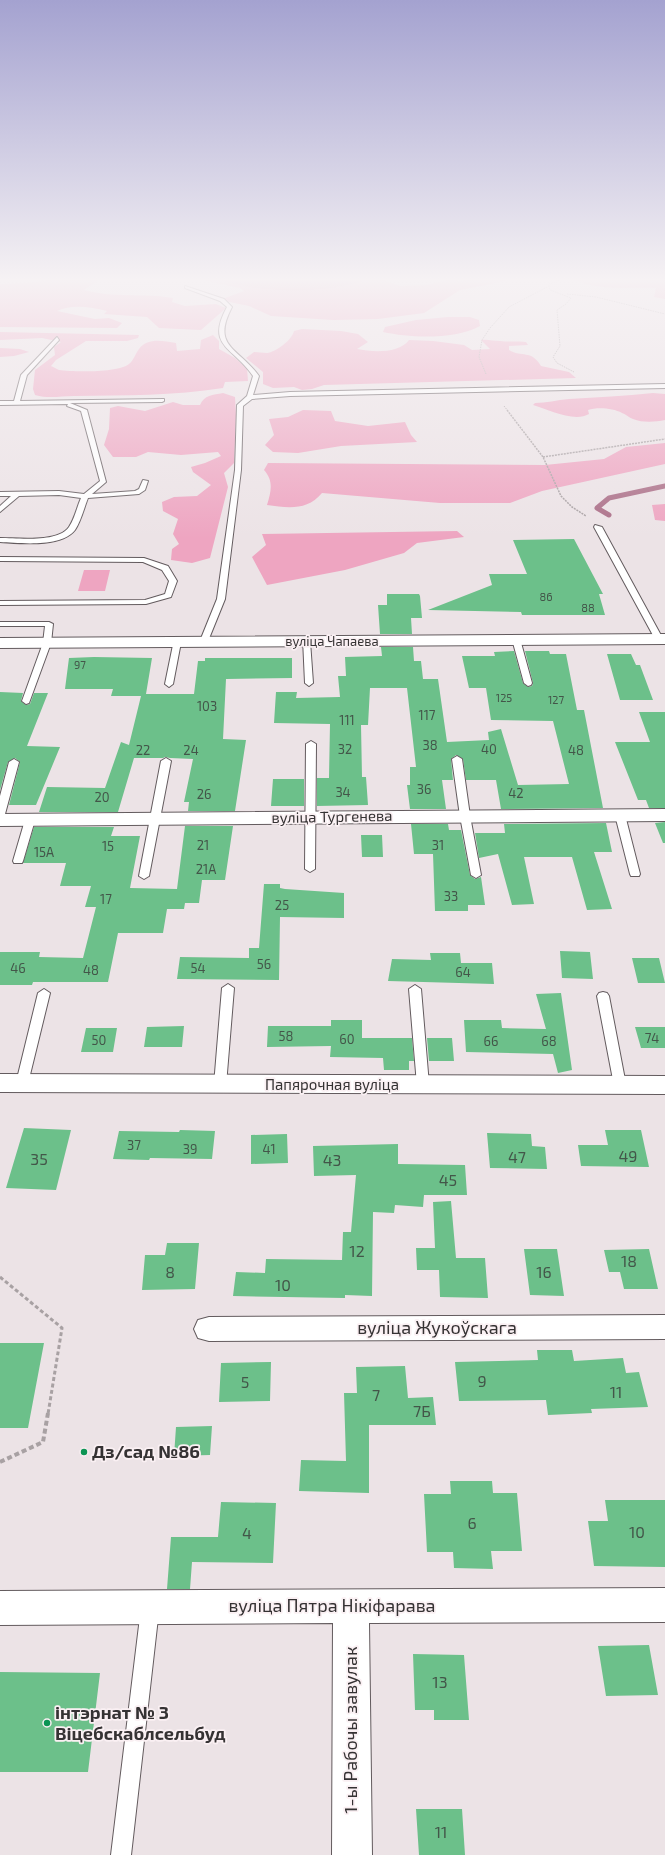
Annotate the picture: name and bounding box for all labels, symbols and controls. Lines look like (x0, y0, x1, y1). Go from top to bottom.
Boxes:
house number: 86 (540, 590, 552, 603)
house number: 88 (581, 601, 595, 614)
street label: вуліца Чапаева (285, 633, 379, 649)
house number: 97 (74, 658, 86, 671)
house number: 125 (496, 691, 512, 704)
house number: 127 (548, 693, 564, 706)
house number: 103 (197, 698, 217, 714)
house number: 117 (418, 707, 436, 723)
house number: 111 (339, 712, 355, 728)
house number: 38 (422, 737, 438, 753)
house number: 32 (338, 741, 352, 757)
house number: 40 (481, 741, 497, 757)
house number: 22 (136, 742, 150, 758)
house number: 24 (183, 742, 199, 758)
house number: 48 (568, 742, 584, 758)
house number: 36 (417, 781, 431, 797)
house number: 34 (335, 784, 351, 800)
house number: 42 (508, 785, 524, 801)
house number: 26 (197, 786, 211, 802)
house number: 20 (94, 789, 110, 805)
street label: вуліца Тургенева (271, 806, 393, 827)
house number: 21 (197, 837, 209, 853)
house number: 31 (432, 837, 444, 853)
house number: 15 (102, 838, 114, 854)
house number: 15А (34, 844, 54, 860)
house number: 21А (196, 861, 216, 877)
house number: 33 (444, 888, 458, 904)
house number: 17 (100, 891, 112, 907)
house number: 25 (275, 897, 289, 913)
house number: 56 (257, 956, 271, 972)
house number: 46 (10, 960, 26, 976)
house number: 54 (191, 960, 205, 976)
house number: 48 (83, 962, 99, 978)
house number: 64 (455, 964, 471, 980)
house number: 58 (279, 1028, 293, 1044)
house number: 74 (645, 1030, 659, 1046)
house number: 60 (339, 1031, 355, 1047)
house number: 50 (92, 1032, 106, 1048)
house number: 66 (484, 1033, 498, 1049)
house number: 68 (541, 1033, 557, 1049)
street label: Папярочная вуліца (265, 1075, 399, 1094)
house number: 37 (127, 1137, 141, 1153)
house number: 39 (183, 1141, 197, 1157)
house number: 41 (262, 1141, 276, 1157)
house number: 49 (619, 1146, 638, 1165)
house number: 47 (508, 1147, 526, 1166)
house number: 35 (30, 1149, 48, 1168)
house number: 43 (323, 1150, 341, 1169)
house number: 45 (439, 1170, 457, 1189)
house number: 12 (349, 1241, 365, 1260)
house number: 18 (621, 1251, 637, 1270)
house number: 8 (165, 1262, 175, 1281)
house number: 16 (536, 1262, 552, 1281)
house number: 10 (275, 1275, 291, 1294)
street label: вуліца Жукоўскага (357, 1316, 517, 1338)
house number: 9 (477, 1371, 487, 1390)
house number: 5 (241, 1372, 249, 1391)
house number: 11 (610, 1382, 622, 1401)
house number: 7 (372, 1385, 380, 1404)
house number: 7Б (413, 1401, 431, 1420)
place label: Дз/сад №86 (92, 1440, 200, 1462)
marker: Дз/сад №86 (79, 1447, 89, 1457)
house number: 6 (467, 1513, 477, 1532)
house number: 10 (629, 1522, 645, 1541)
house number: 4 (242, 1523, 252, 1542)
street label: вуліца Пятра Нікіфарава (228, 1594, 436, 1616)
street label: 1-ы Рабочы завулак (339, 1646, 361, 1814)
house number: 13 (432, 1672, 448, 1691)
place label: інтэрнат № 3 Віцебскаблсельбуд (55, 1701, 226, 1744)
marker: інтэрнат № 3 Віцебскаблсельбуд (42, 1718, 52, 1728)
house number: 11 (435, 1822, 447, 1841)

